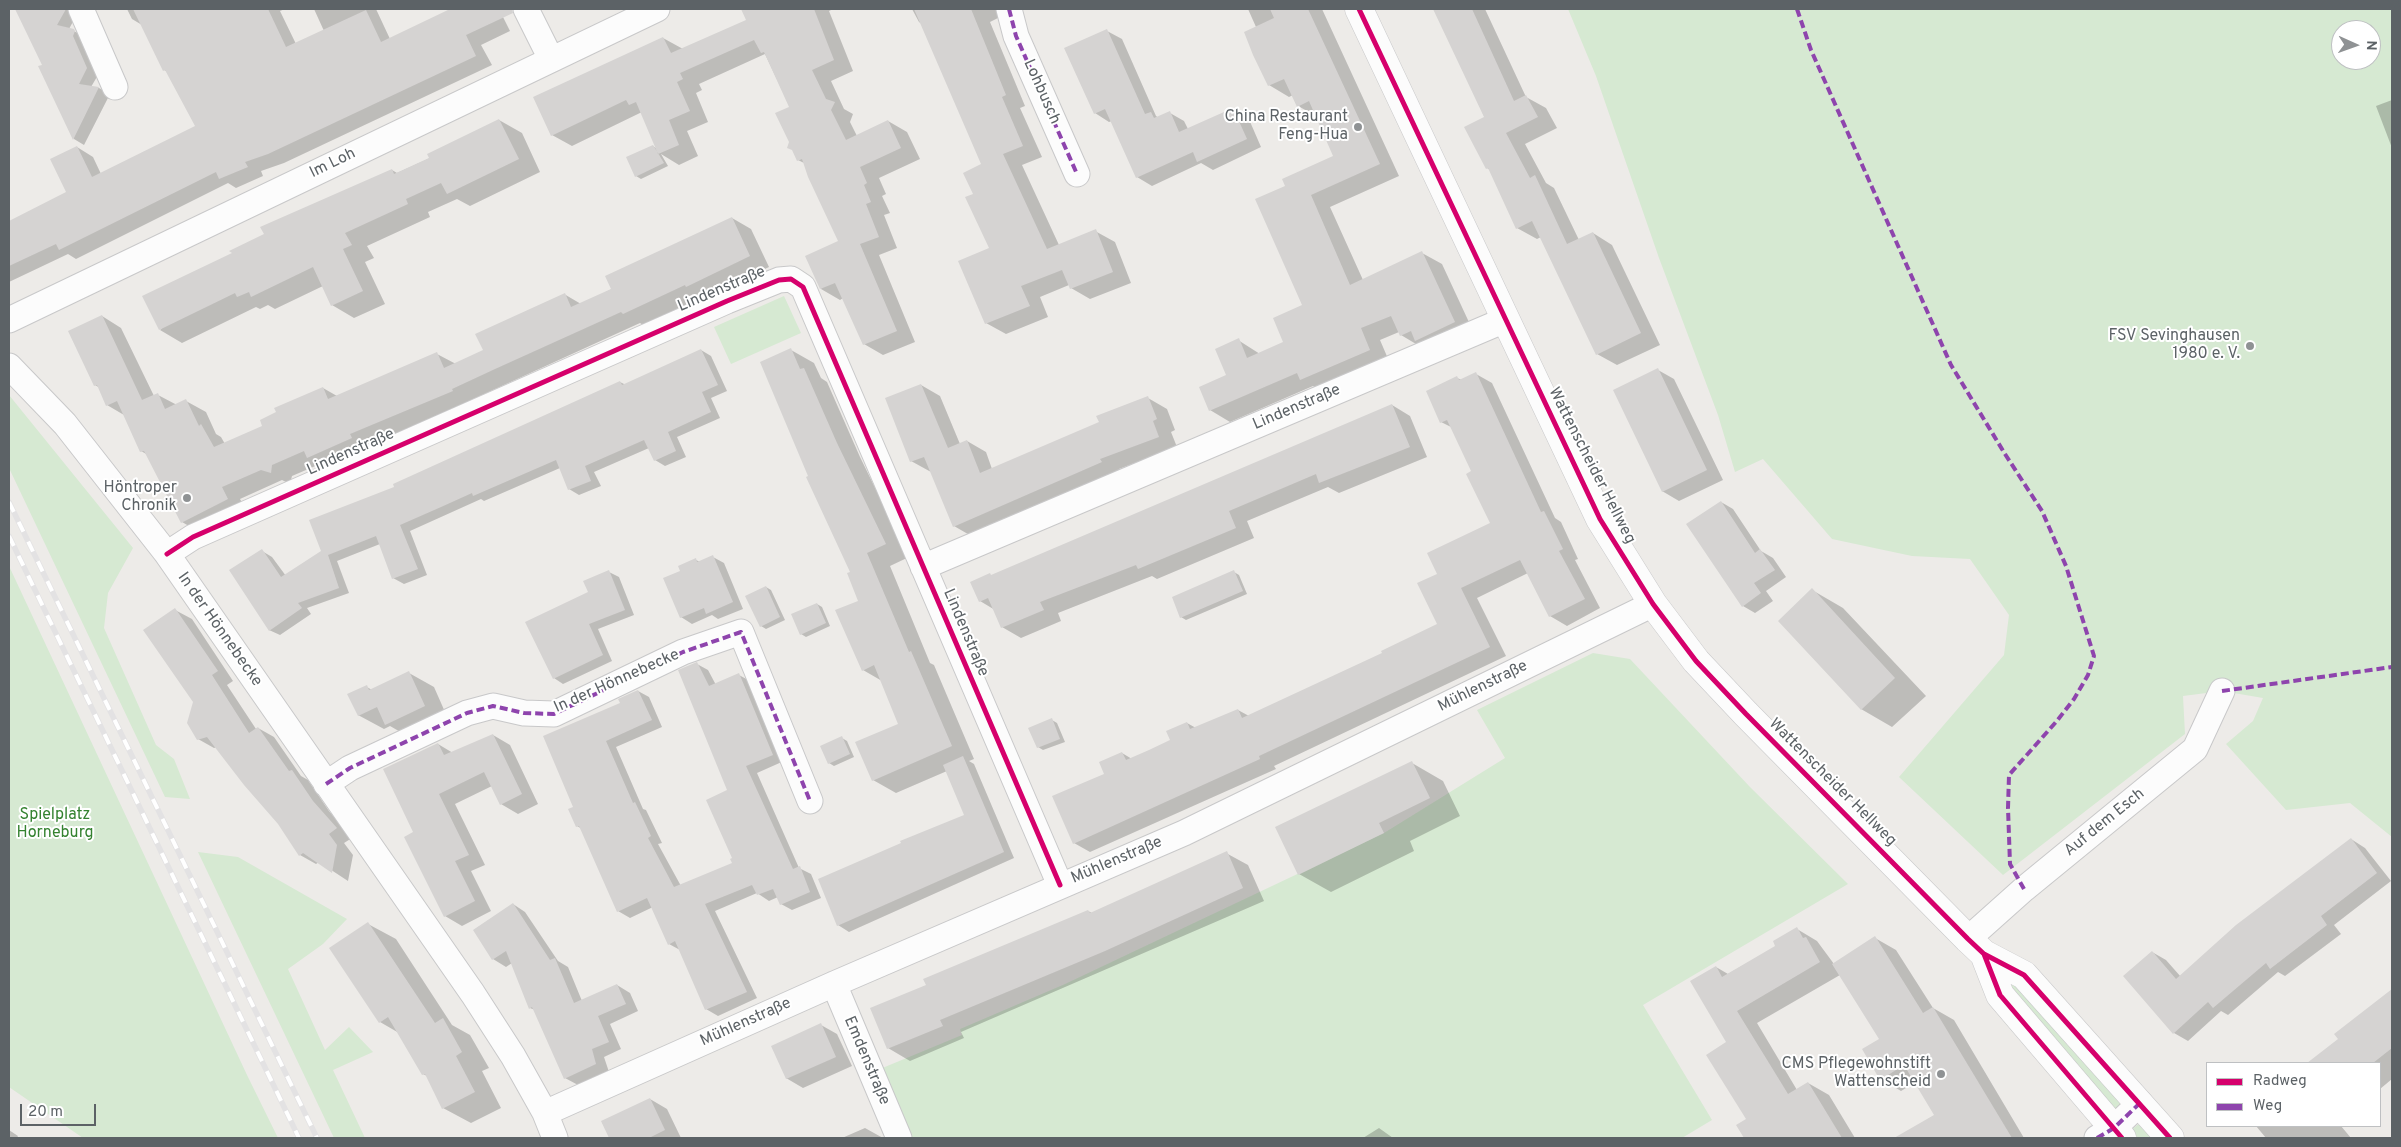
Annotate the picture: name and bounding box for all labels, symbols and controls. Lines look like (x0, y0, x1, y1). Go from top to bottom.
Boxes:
north arrow (2331, 20, 2381, 70)
text: N (2362, 40, 2379, 51)
street label: Lohbusch (1018, 56, 1064, 128)
place label: China Restaurant Feng-Hua (1225, 108, 1348, 146)
marker: China Restaurant Feng-Hua (1352, 121, 1364, 133)
street label: Im Loh (307, 145, 359, 183)
street label: Lindenstraße (675, 263, 769, 317)
place label: FSV Sevinghausen 1980 e. V. (2108, 327, 2240, 365)
marker: FSV Sevinghausen 1980 e. V. (2244, 340, 2256, 352)
street label: Lindenstraße (1250, 381, 1344, 435)
street label: Wattenscheider Hellweg (1543, 385, 1639, 547)
street label: Lindenstraße (304, 425, 398, 481)
place label: Höntroper Chronik (104, 479, 177, 517)
marker: Höntroper Chronik (181, 492, 193, 504)
street label: In der Hönnebecke (172, 569, 266, 691)
street label: Lindenstraße (938, 586, 992, 680)
street label: In der Hönnebecke (551, 646, 683, 718)
street label: Mühlenstraße (1435, 657, 1531, 717)
street label: Wattenscheider Hellweg (1764, 715, 1900, 851)
street label: Auf dem Esch (2061, 785, 2149, 861)
park label: Spielplatz Horneburg (16, 806, 94, 844)
street label: Mühlenstraße (1068, 833, 1166, 889)
street label: Mühlenstraße (698, 994, 794, 1052)
street label: Emdenstraße (839, 1014, 893, 1108)
place label: CMS Pflegewohnstift Wattenscheid (1782, 1055, 1931, 1093)
legend (2206, 1062, 2381, 1127)
marker: CMS Pflegewohnstift Wattenscheid (1935, 1068, 1947, 1080)
text: Radweg (2253, 1072, 2307, 1091)
scale bar (22, 1094, 99, 1126)
text: Weg (2253, 1097, 2282, 1116)
text: 20 m (28, 1103, 63, 1122)

